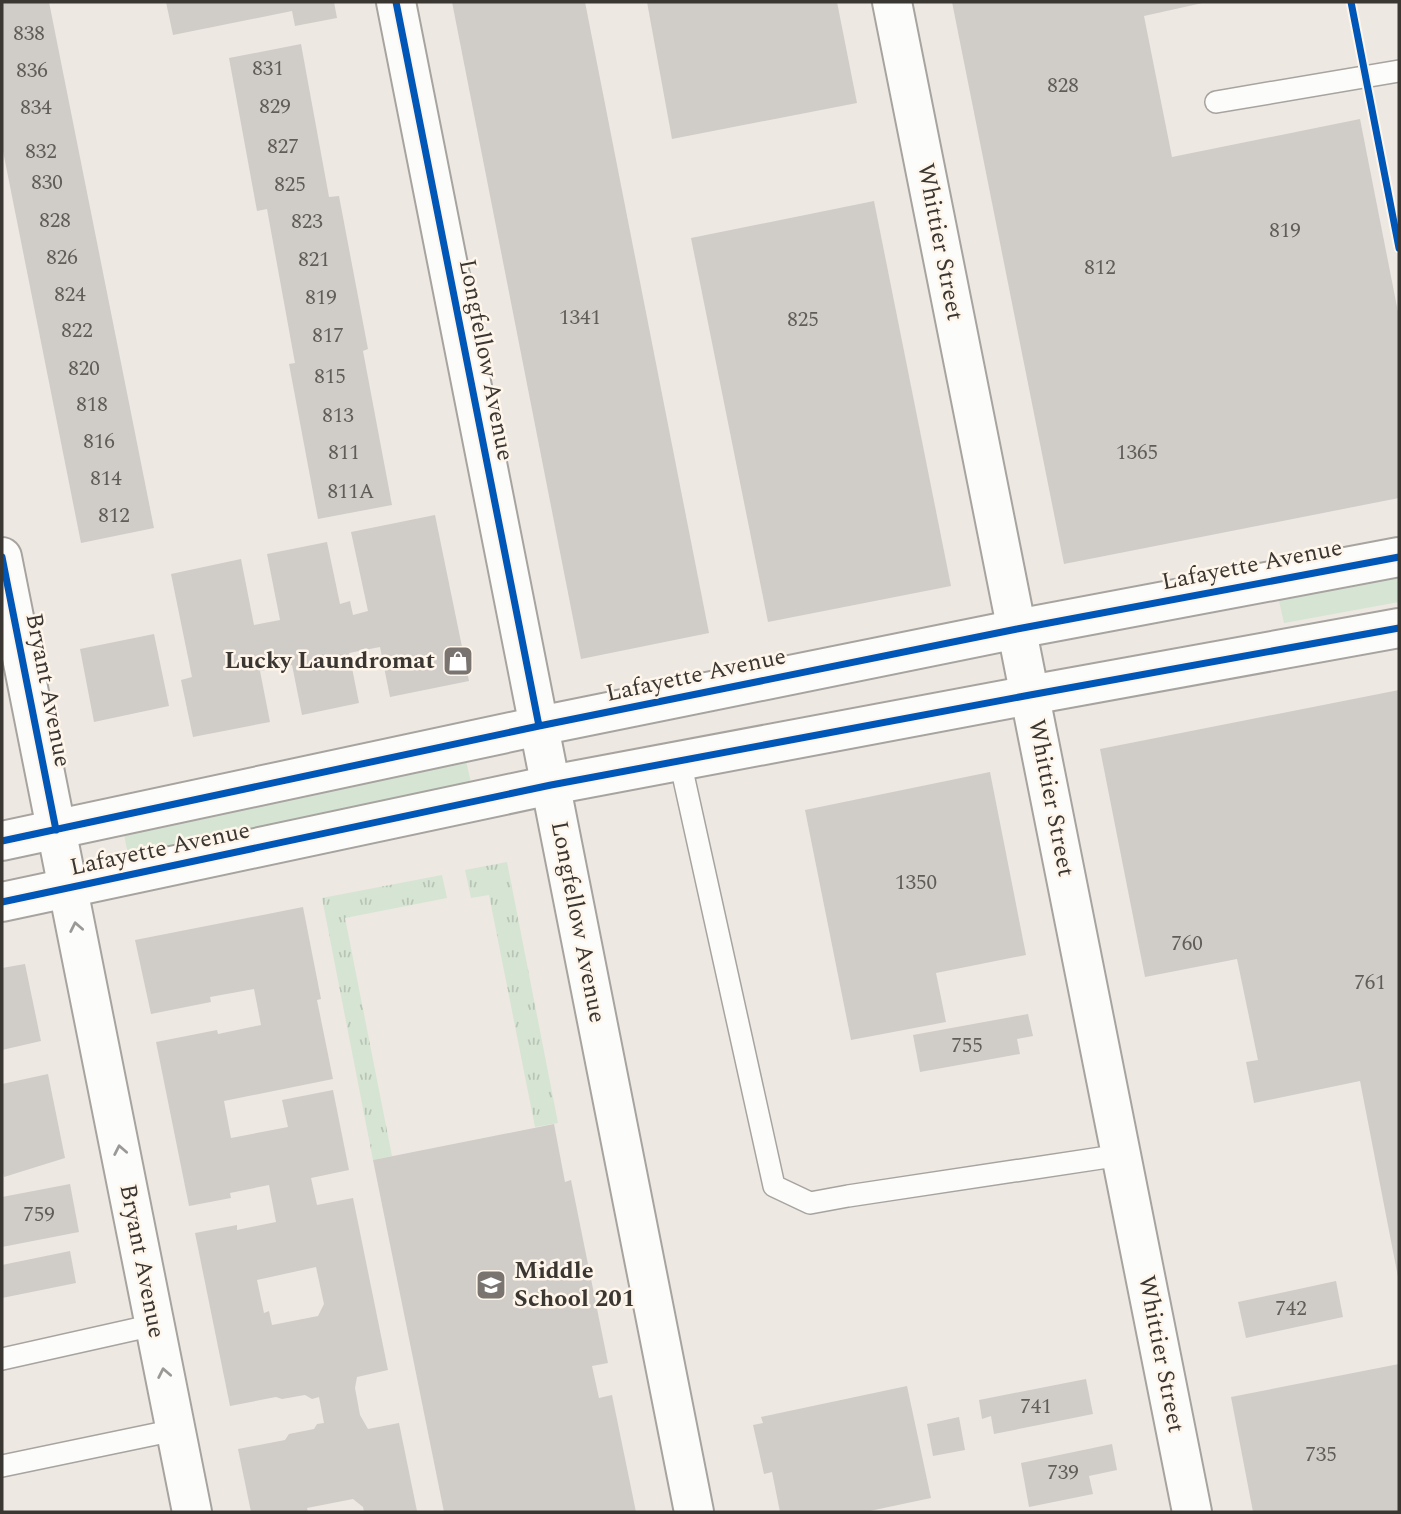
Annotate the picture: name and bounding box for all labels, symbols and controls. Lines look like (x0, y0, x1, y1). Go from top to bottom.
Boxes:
house number: 838 (13, 18, 45, 50)
house number: 831 (252, 53, 284, 85)
house number: 836 (16, 55, 48, 87)
house number: 828 (1047, 70, 1079, 102)
house number: 829 (259, 91, 291, 123)
house number: 834 (20, 92, 52, 124)
house number: 827 (267, 131, 299, 163)
house number: 832 (25, 136, 57, 168)
street label: Whittier Street (907, 160, 973, 324)
house number: 830 (31, 167, 63, 199)
house number: 825 (274, 169, 306, 201)
house number: 828 (39, 205, 71, 237)
house number: 823 (291, 206, 323, 238)
house number: 819 (1269, 215, 1301, 247)
house number: 826 (46, 242, 78, 274)
house number: 821 (298, 244, 330, 276)
house number: 812 (1084, 252, 1116, 284)
street label: Longfellow Avenue (449, 256, 523, 464)
house number: 824 (54, 279, 86, 311)
house number: 819 (305, 282, 337, 314)
house number: 1341 (559, 302, 601, 334)
house number: 825 (787, 304, 819, 336)
house number: 822 (61, 315, 93, 347)
house number: 817 (312, 320, 344, 352)
house number: 820 (68, 353, 100, 385)
house number: 815 (314, 361, 346, 393)
house number: 818 (76, 389, 108, 421)
house number: 813 (322, 400, 354, 432)
house number: 816 (83, 426, 115, 458)
house number: 811 (328, 437, 360, 469)
house number: 1365 (1116, 437, 1158, 469)
house number: 814 (90, 463, 122, 495)
house number: 811A (327, 476, 375, 508)
house number: 812 (98, 500, 130, 532)
street label: Lafayette Avenue (1159, 530, 1345, 600)
street label: Bryant Avenue (15, 610, 81, 770)
street label: Lafayette Avenue (603, 638, 789, 712)
place label: Lucky Laundromat (224, 643, 435, 679)
shop icon: Lucky Laundromat (441, 644, 475, 678)
street label: Whittier Street (1018, 716, 1084, 880)
street label: Lafayette Avenue (67, 812, 253, 886)
street label: Longfellow Avenue (541, 818, 615, 1026)
house number: 1350 (895, 867, 937, 899)
one-way arrow (69, 921, 84, 933)
house number: 760 (1171, 928, 1203, 960)
house number: 761 (1354, 967, 1386, 999)
house number: 755 (951, 1030, 983, 1062)
one-way arrow (113, 1144, 128, 1156)
street label: Bryant Avenue (109, 1181, 175, 1341)
house number: 759 (23, 1199, 55, 1231)
place label: Middle School 201 (514, 1253, 635, 1317)
school or university icon: Middle School 201 (474, 1268, 508, 1302)
street label: Whittier Street (1128, 1272, 1194, 1436)
house number: 742 (1275, 1293, 1307, 1325)
one-way arrow (157, 1367, 172, 1379)
house number: 741 (1020, 1391, 1052, 1423)
house number: 735 (1305, 1439, 1337, 1471)
house number: 739 (1047, 1457, 1079, 1489)

